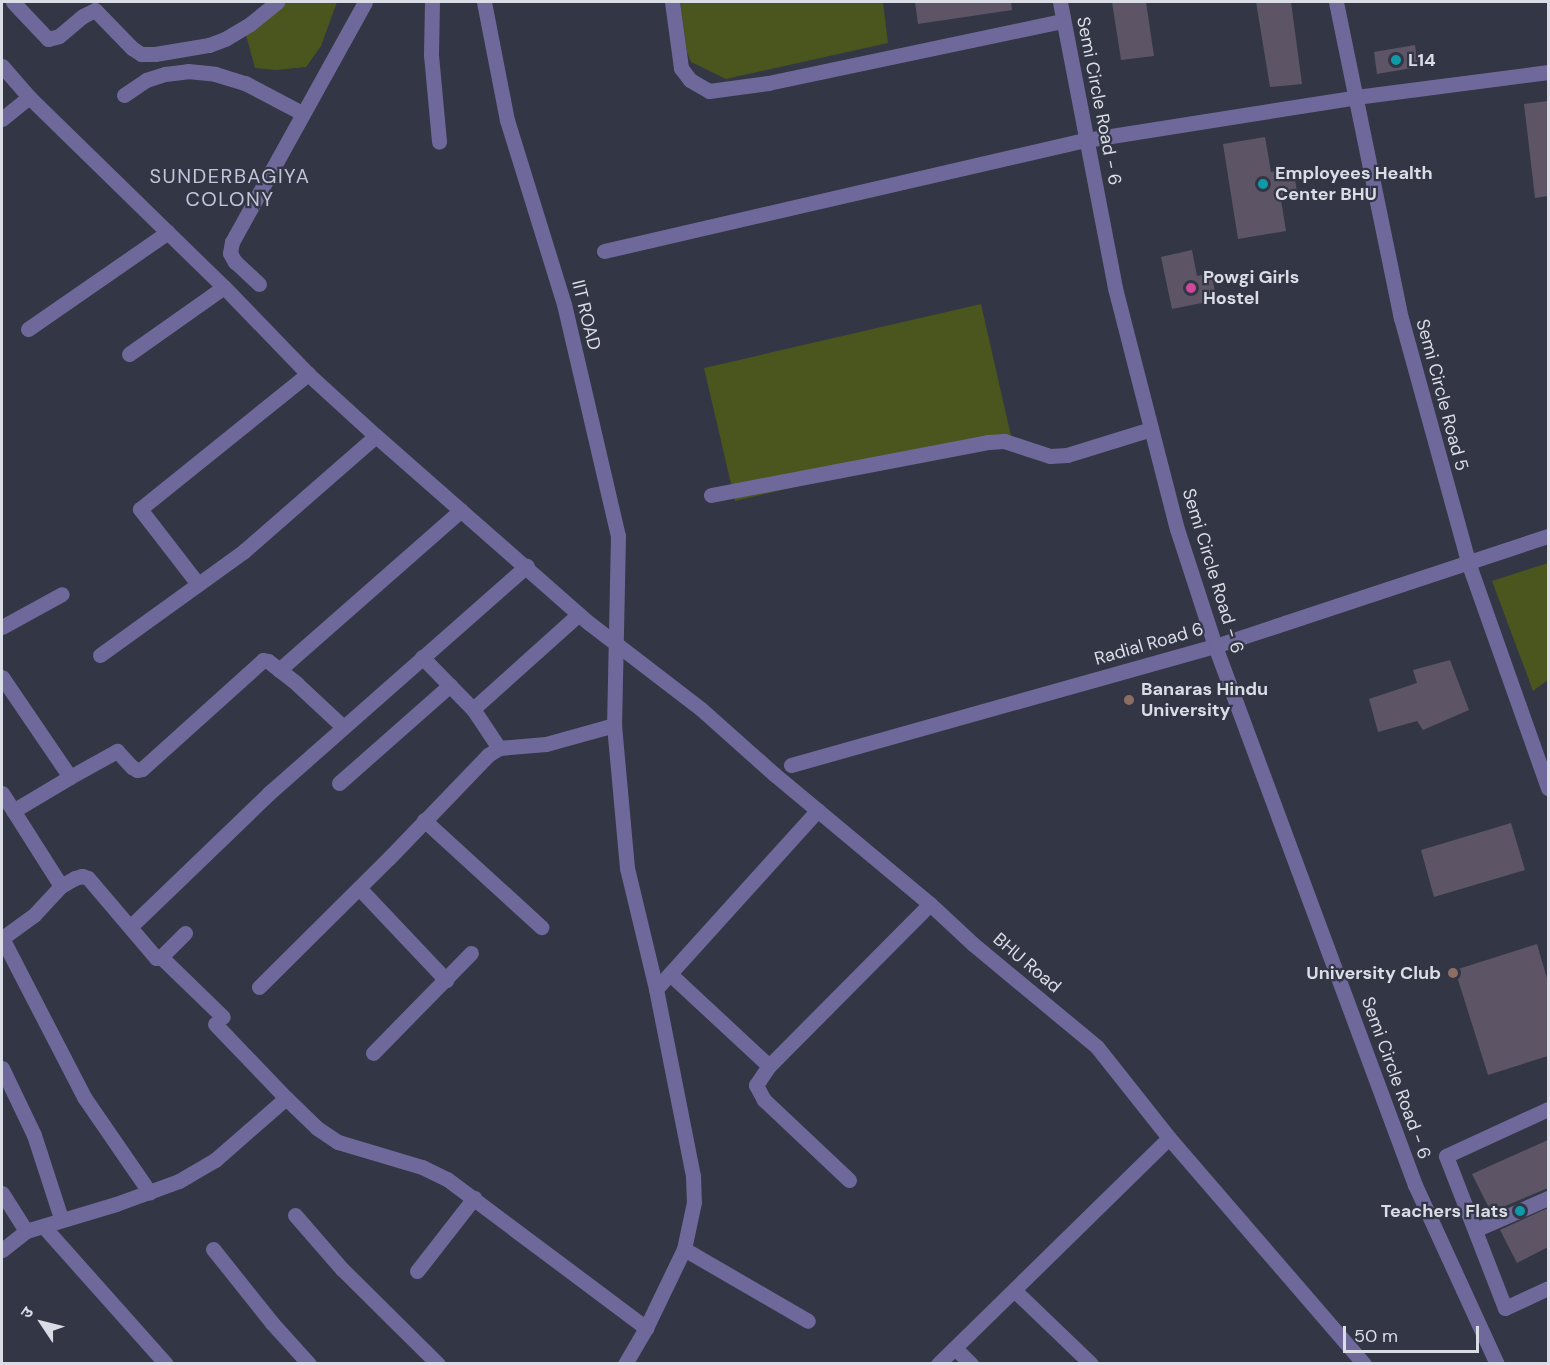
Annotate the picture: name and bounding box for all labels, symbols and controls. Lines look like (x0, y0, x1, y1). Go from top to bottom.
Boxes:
street label: Semi Circle Road - 6 (1072, 15, 1126, 187)
place label: L14 (1408, 49, 1436, 71)
marker: L14 (1389, 53, 1403, 67)
place label: Employees Health Center BHU (1275, 163, 1433, 206)
district label: SUNDERBAGIYA COLONY (149, 164, 311, 211)
marker: Employees Health Center BHU (1256, 177, 1270, 191)
place label: Powgi Girls Hostel (1203, 267, 1299, 310)
street label: IIT ROAD (567, 278, 605, 352)
marker: Powgi Girls Hostel (1184, 281, 1198, 295)
street label: Semi Circle Road 5 (1411, 317, 1473, 473)
street label: Semi Circle Road - 6 (1178, 486, 1248, 656)
street label: Radial Road 6 (1092, 618, 1206, 670)
place label: Banaras Hindu University (1141, 679, 1268, 722)
marker: Banaras Hindu University (1122, 693, 1136, 707)
street label: BHU Road (989, 929, 1065, 997)
place label: University Club (1306, 962, 1441, 984)
marker: University Club (1446, 966, 1460, 980)
street label: Semi Circle Road - 6 (1357, 994, 1435, 1162)
place label: Teachers Flats (1381, 1200, 1508, 1222)
marker: Teachers Flats (1513, 1204, 1527, 1218)
north arrow (12, 1293, 72, 1353)
text: उ (16, 1303, 38, 1322)
scale bar (1346, 1314, 1482, 1352)
text: 50 m (1354, 1324, 1398, 1348)

